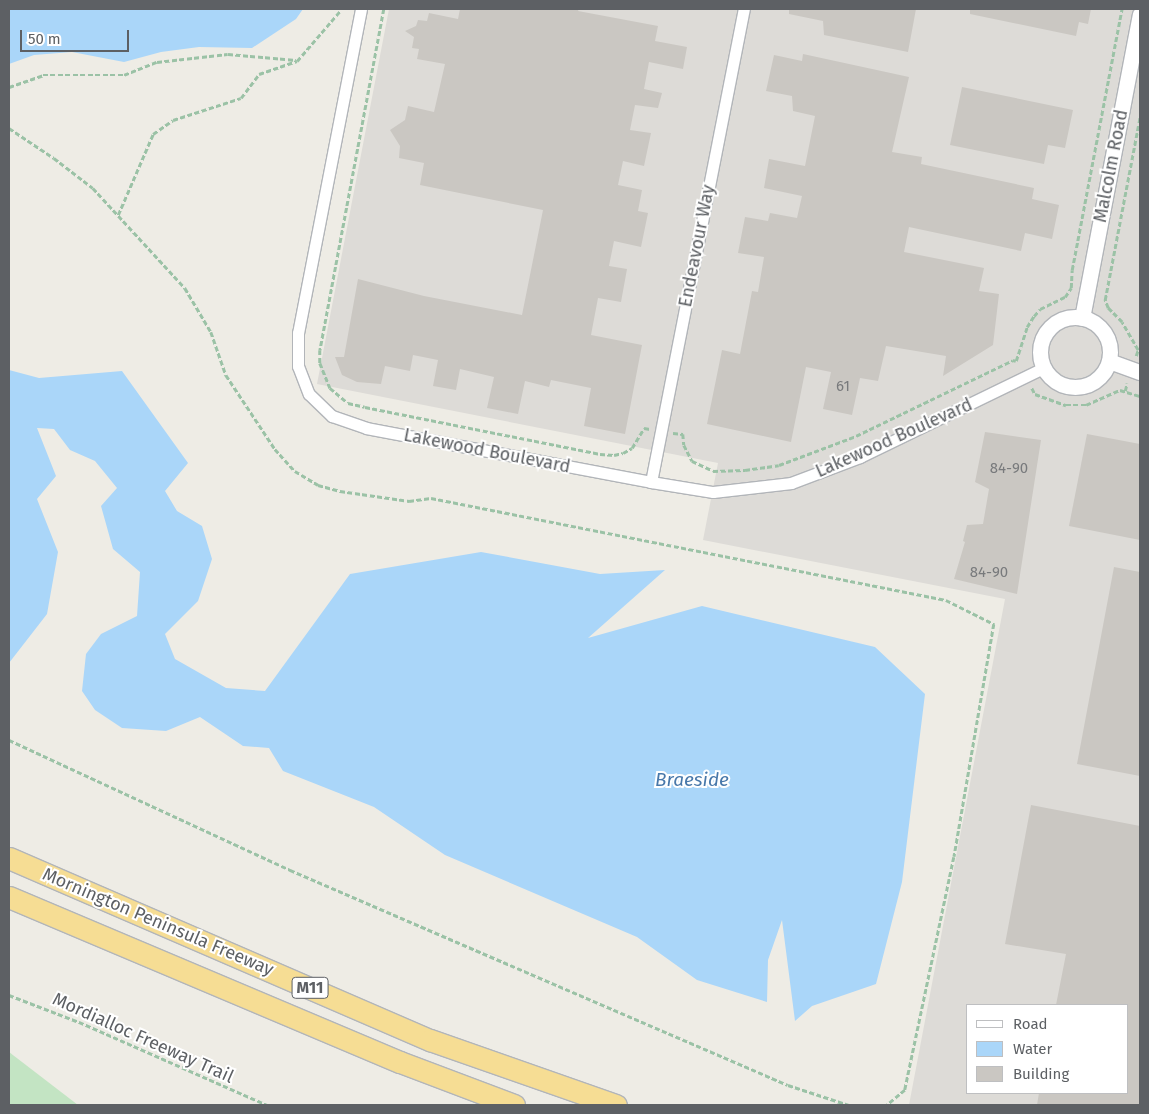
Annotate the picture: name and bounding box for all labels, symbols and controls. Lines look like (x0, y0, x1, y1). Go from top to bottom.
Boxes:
scale bar (22, 20, 131, 52)
text: 50 m (28, 30, 61, 48)
street label: Malcolm Road (1089, 108, 1133, 224)
street label: Endeavour Way (675, 183, 719, 309)
house number: 61 (836, 378, 850, 396)
street label: Lakewood Boulevard (812, 394, 976, 482)
street label: Lakewood Boulevard (402, 424, 572, 478)
house number: 84-90 (990, 460, 1028, 478)
house number: 84-90 (970, 564, 1008, 582)
water label: Braeside (655, 769, 729, 791)
street label: Mornington Peninsula Freeway (39, 863, 277, 981)
road number: M11 (291, 974, 329, 1001)
street label: Mordialloc Freeway Trail (49, 988, 237, 1088)
legend (966, 1004, 1129, 1094)
text: Road (1013, 1015, 1048, 1033)
text: Water (1013, 1040, 1052, 1058)
text: Building (1013, 1065, 1069, 1083)

